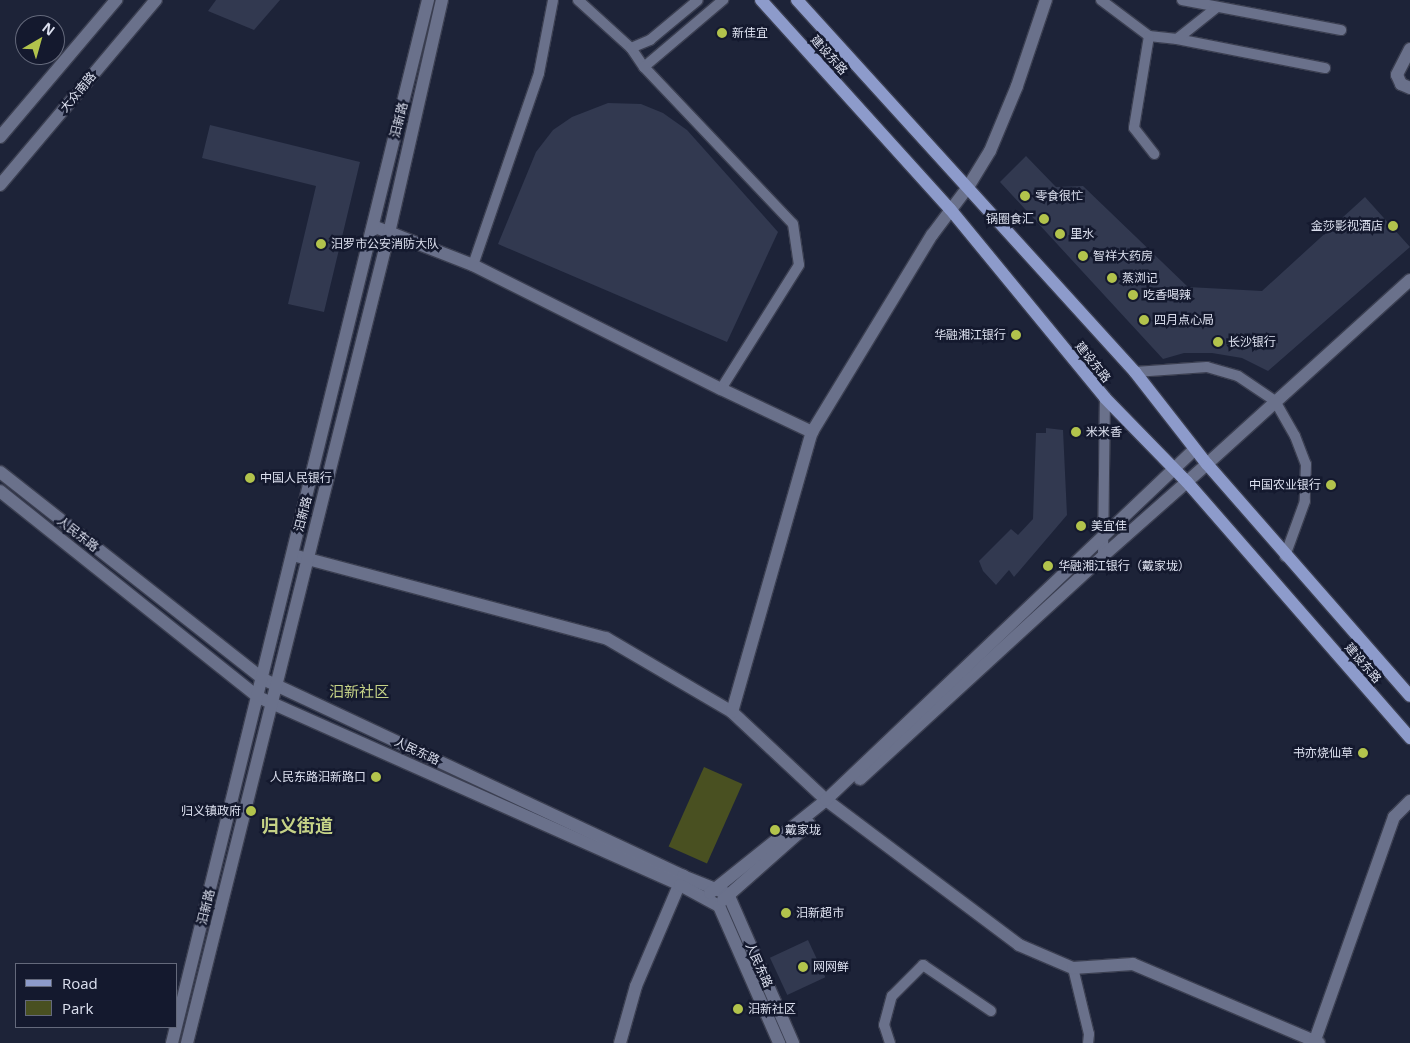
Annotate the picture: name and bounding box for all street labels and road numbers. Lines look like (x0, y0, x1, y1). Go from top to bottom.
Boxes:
street label: 建设东路 (808, 32, 850, 78)
street label: 大众南路 (57, 69, 99, 115)
street label: 汨新路 (388, 101, 410, 139)
street label: 建设东路 (1072, 339, 1114, 385)
street label: 汨新路 (292, 495, 314, 533)
street label: 人民东路 (55, 514, 101, 554)
street label: 建设东路 (1342, 640, 1384, 686)
street label: 人民东路 (392, 734, 442, 768)
street label: 汨新路 (195, 888, 217, 926)
street label: 人民东路 (743, 940, 775, 990)

